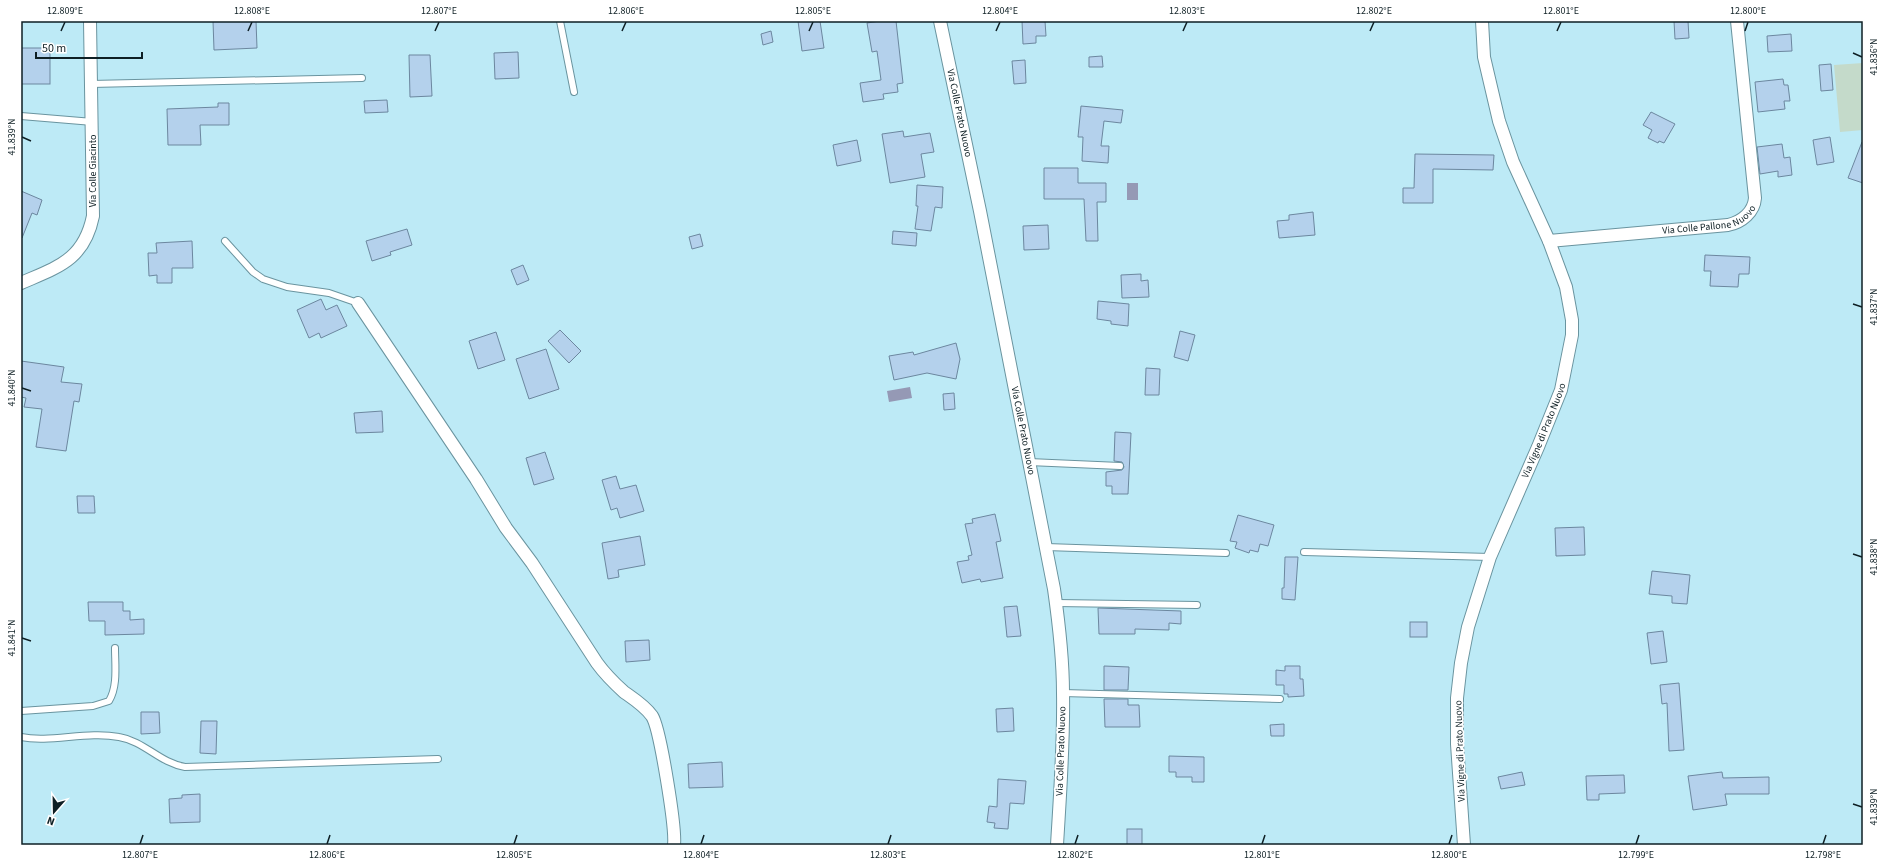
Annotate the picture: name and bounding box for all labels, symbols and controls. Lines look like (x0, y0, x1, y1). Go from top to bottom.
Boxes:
text: 12.809°E (47, 4, 83, 18)
text: 12.808°E (234, 4, 270, 18)
text: 12.807°E (421, 4, 457, 18)
text: 12.806°E (608, 4, 644, 18)
text: 12.805°E (795, 4, 831, 18)
text: 12.804°E (982, 4, 1018, 18)
text: 12.803°E (1169, 4, 1205, 18)
text: 12.802°E (1356, 4, 1392, 18)
text: 12.801°E (1543, 4, 1579, 18)
text: 12.800°E (1730, 4, 1766, 18)
scale bar (36, 34, 142, 60)
text: 41.836°N (1867, 38, 1881, 76)
text: 50 m (42, 40, 66, 57)
street label: Via Colle Prato Nuovo (943, 68, 975, 158)
text: 41.839°N (5, 118, 19, 156)
street label: Via Colle Giacinto (86, 135, 100, 207)
street label: Via Colle Pallone Nuovo (1662, 203, 1759, 238)
text: 41.837°N (1867, 288, 1881, 326)
text: 41.840°N (5, 369, 19, 407)
street label: Via Vigne di Prato Nuovo (1518, 382, 1569, 480)
street label: Via Colle Prato Nuovo (1008, 385, 1038, 476)
text: 41.838°N (1867, 538, 1881, 576)
text: 41.841°N (5, 619, 19, 657)
street label: Via Vigne di Prato Nuovo (1451, 700, 1469, 802)
street label: Via Colle Prato Nuovo (1052, 706, 1070, 796)
text: 41.839°N (1867, 788, 1881, 826)
north arrow (34, 792, 74, 832)
text: N (45, 813, 57, 829)
text: 12.807°E (122, 848, 158, 862)
text: 12.806°E (309, 848, 345, 862)
text: 12.805°E (496, 848, 532, 862)
text: 12.804°E (683, 848, 719, 862)
text: 12.803°E (870, 848, 906, 862)
text: 12.802°E (1057, 848, 1093, 862)
text: 12.801°E (1244, 848, 1280, 862)
text: 12.800°E (1431, 848, 1467, 862)
text: 12.799°E (1618, 848, 1654, 862)
text: 12.798°E (1805, 848, 1841, 862)

